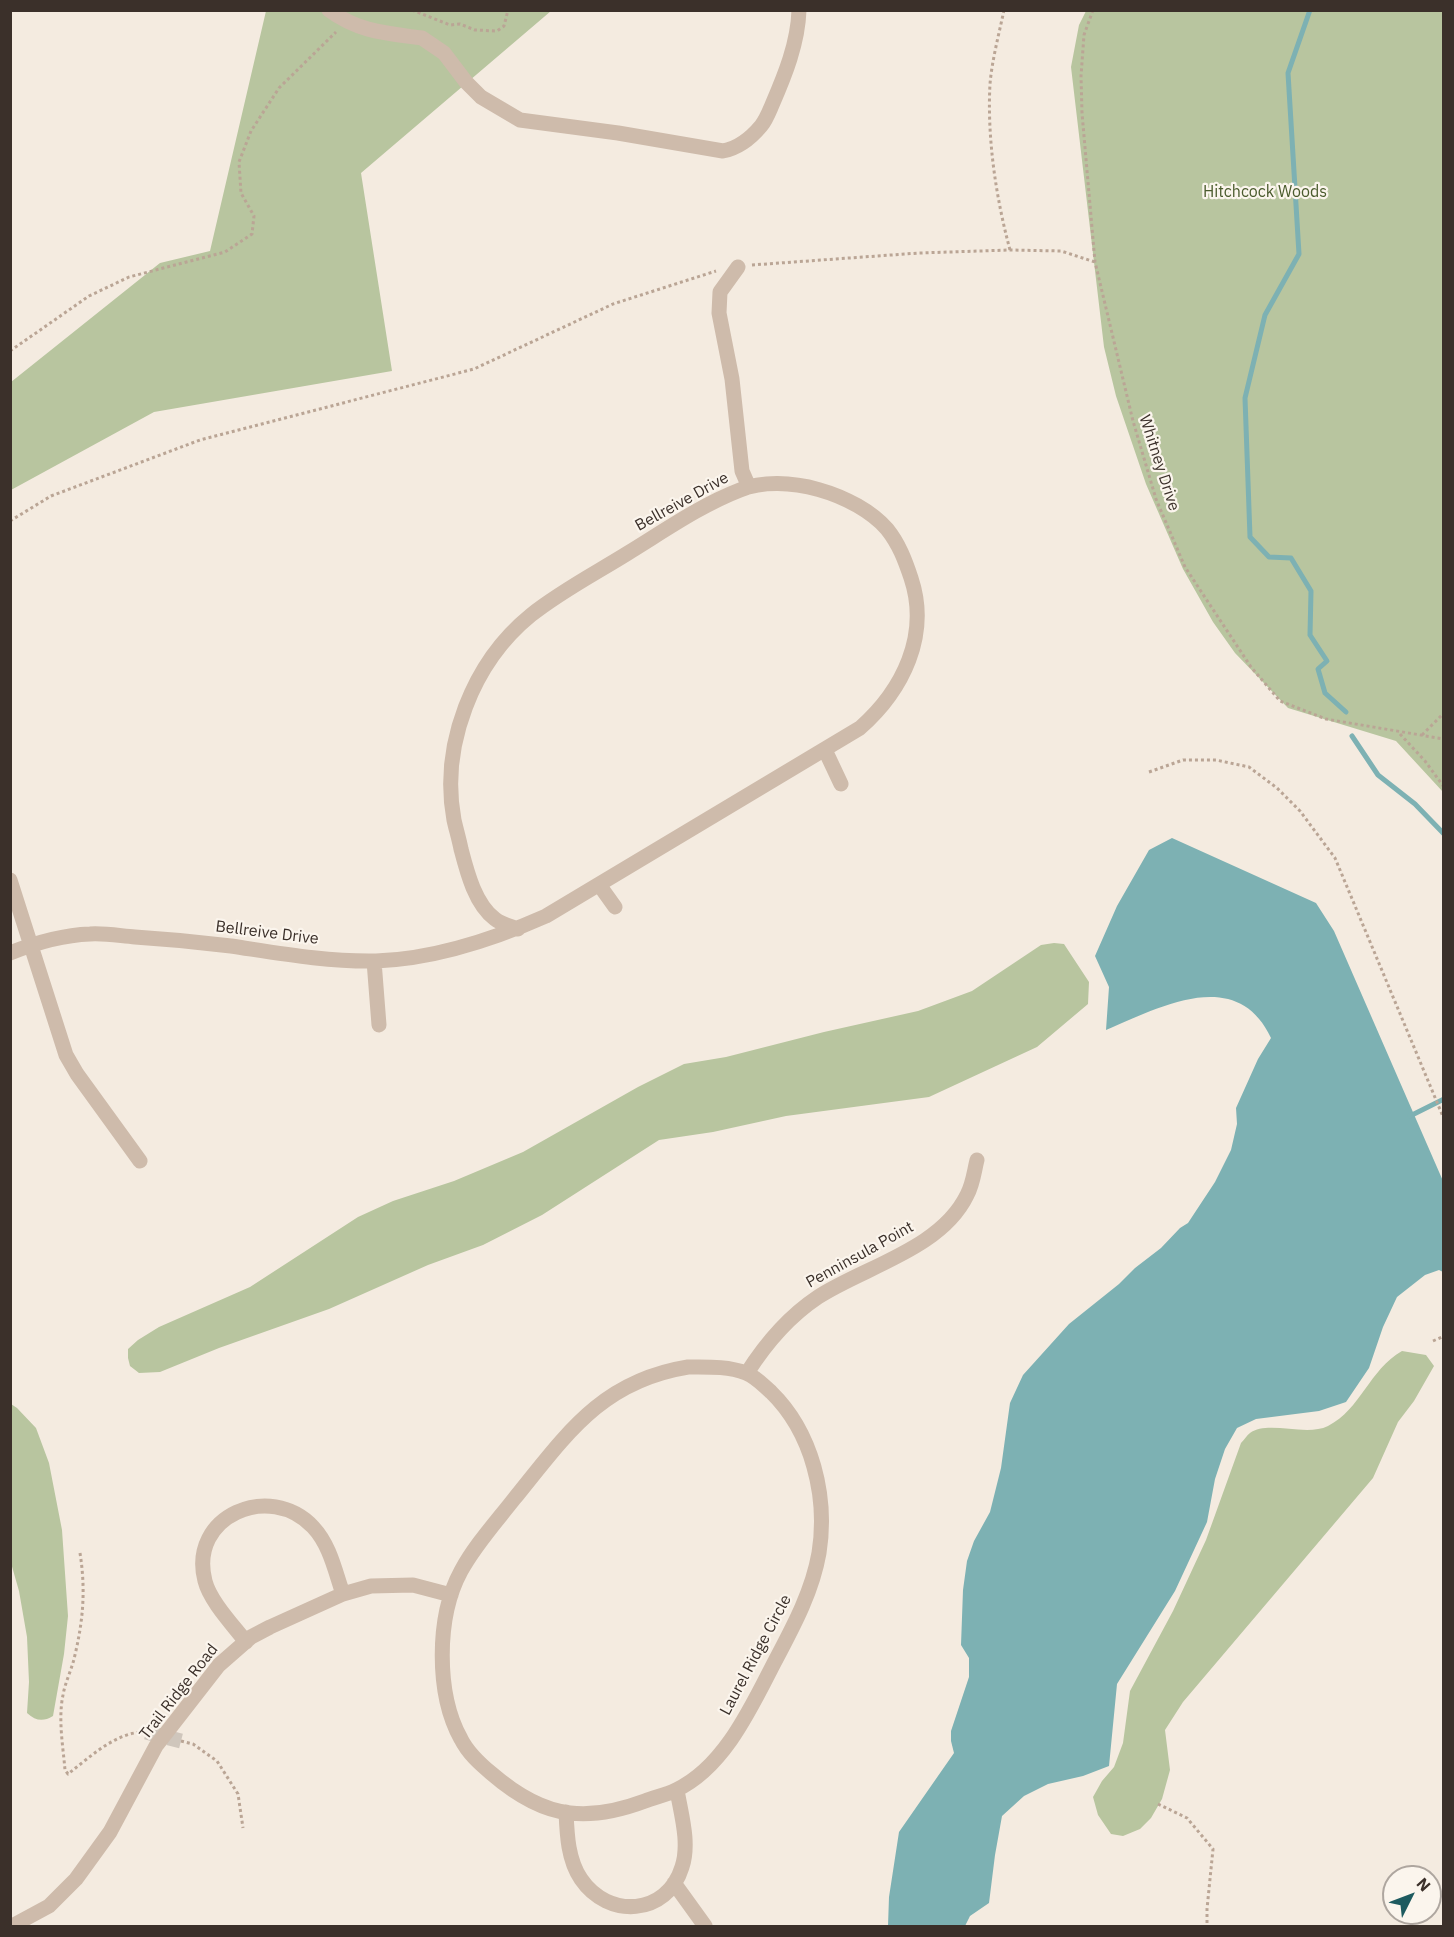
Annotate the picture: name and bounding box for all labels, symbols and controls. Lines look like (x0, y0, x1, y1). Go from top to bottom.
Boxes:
park label: Hitchcock Woods (1203, 182, 1327, 202)
street label: Whitney Drive (1134, 413, 1184, 513)
street label: Bellreive Drive (632, 468, 732, 536)
street label: Bellreive Drive (214, 917, 320, 949)
street label: Penninsula Point (803, 1218, 917, 1292)
street label: Laurel Ridge Circle (716, 1591, 796, 1719)
street label: Trail Ridge Road (136, 1640, 222, 1744)
north arrow (1382, 1865, 1442, 1925)
text: N (1413, 1873, 1435, 1895)

